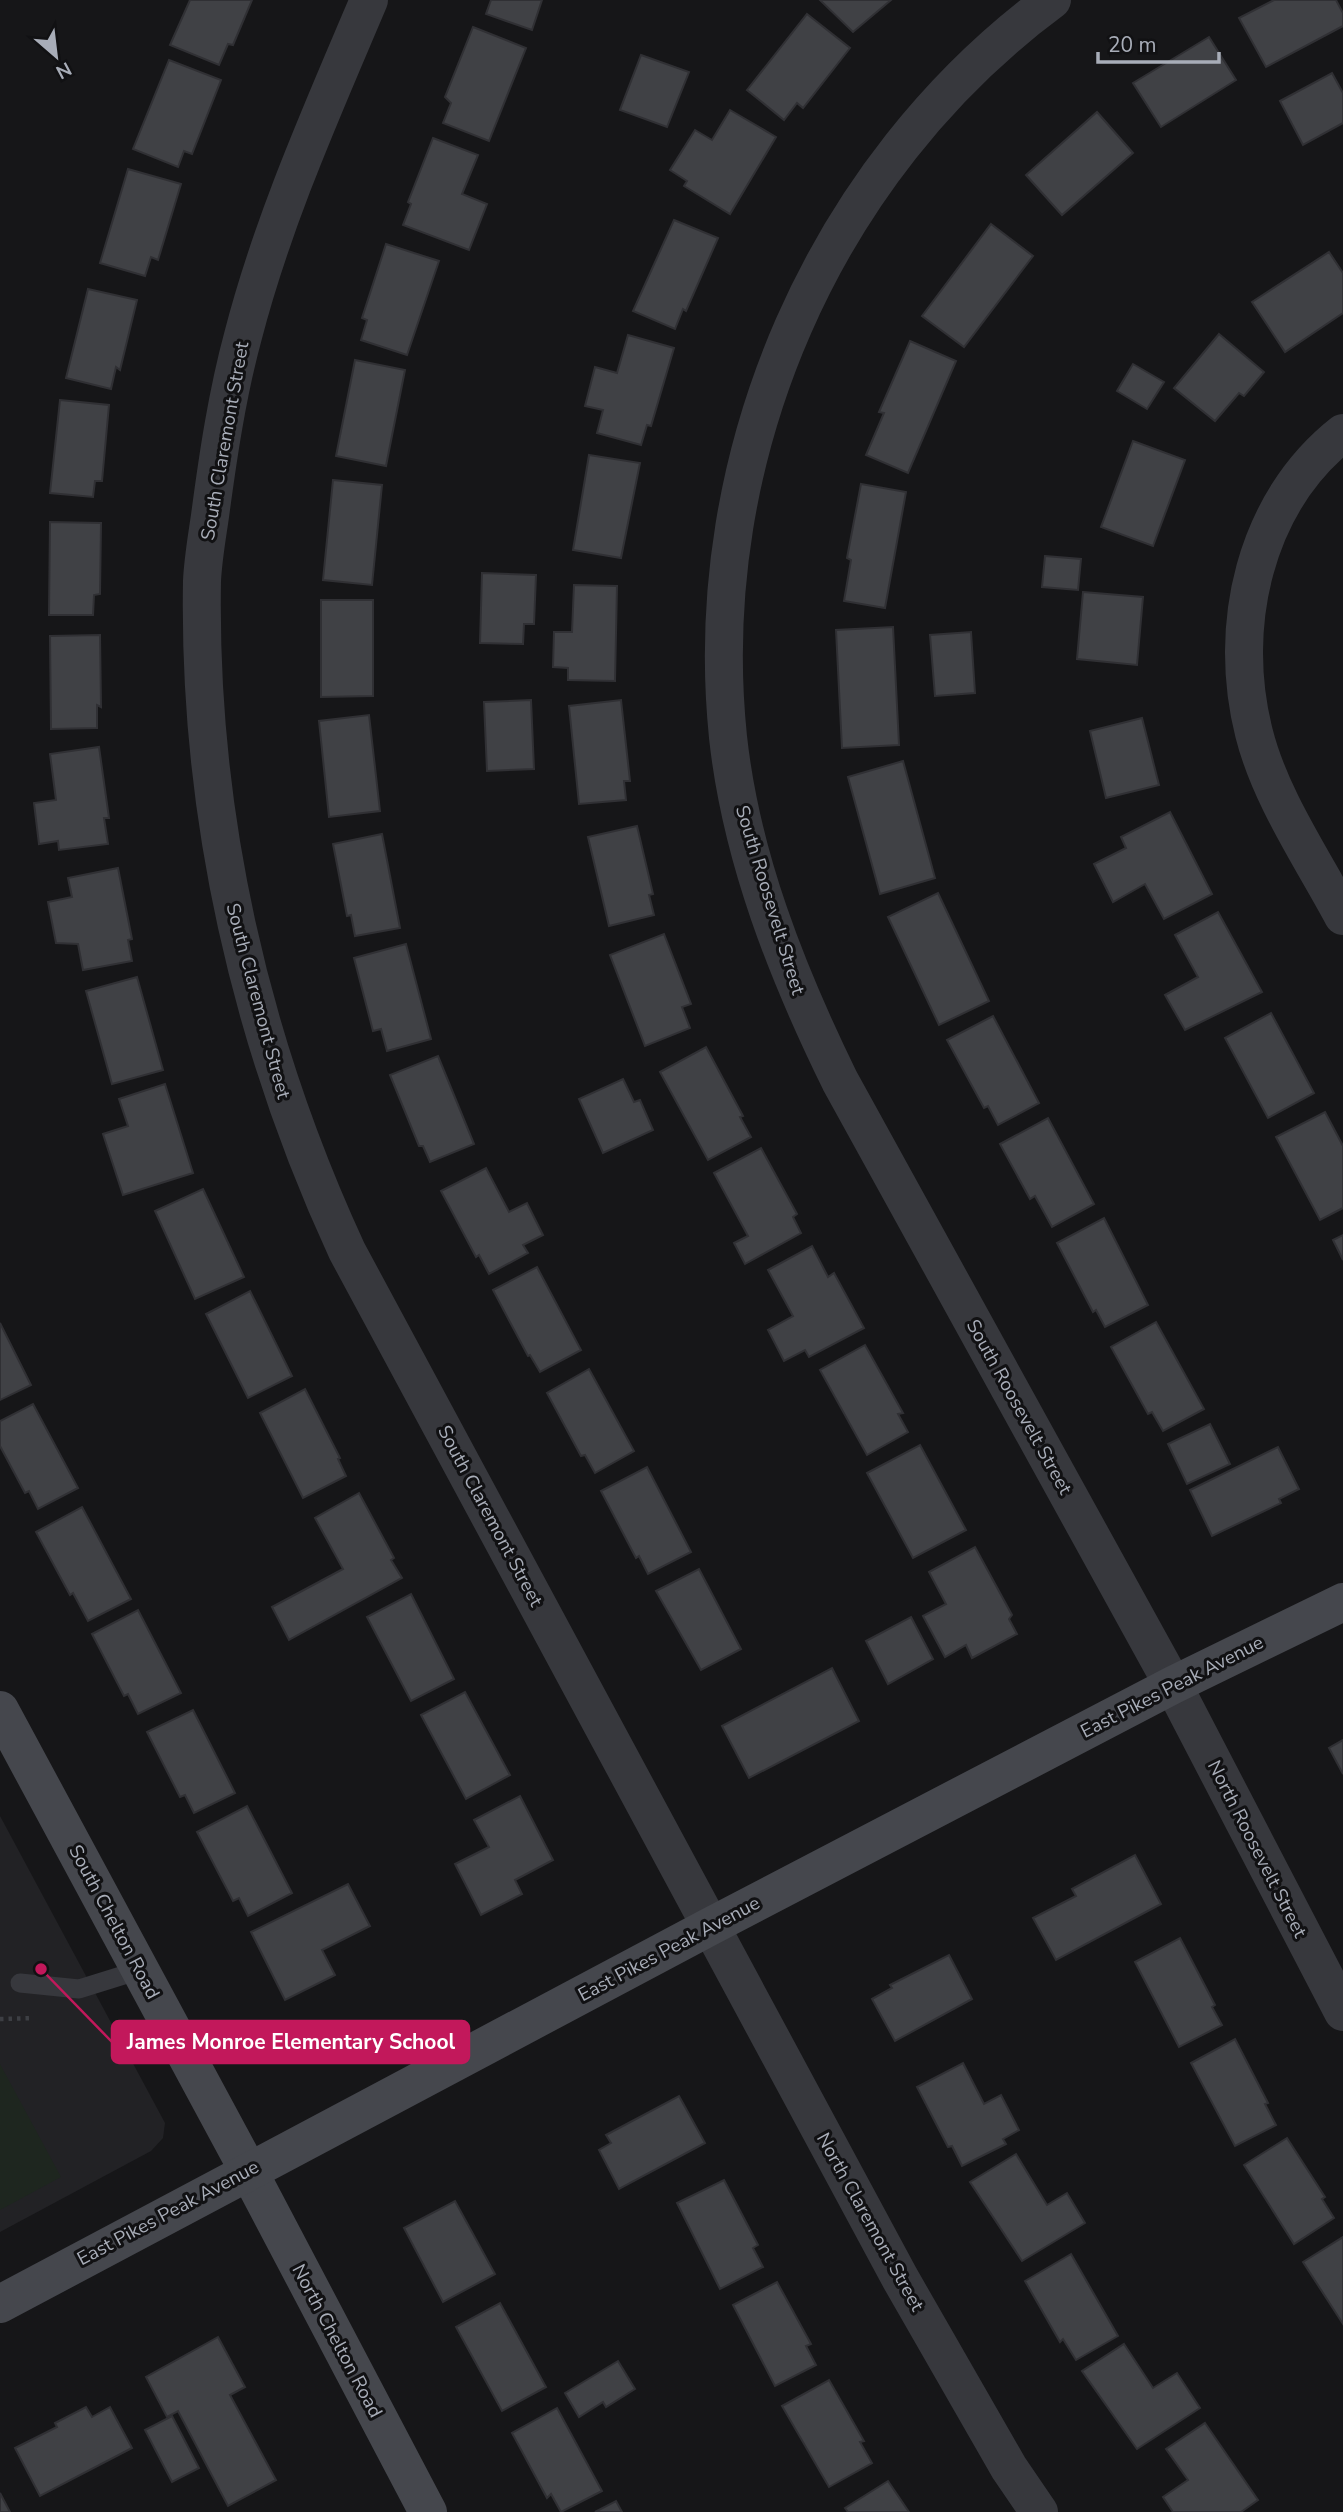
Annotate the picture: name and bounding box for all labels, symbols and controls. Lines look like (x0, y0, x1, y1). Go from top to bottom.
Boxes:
north arrow (21, 21, 91, 91)
scale bar (1098, 21, 1219, 65)
text: 20 m (1108, 31, 1157, 59)
text: N (51, 55, 76, 85)
street label: South Claremont Street (195, 339, 255, 542)
street label: South Roosevelt Street (729, 802, 811, 998)
street label: South Claremont Street (219, 900, 297, 1102)
street label: South Roosevelt Street (960, 1315, 1078, 1500)
street label: South Claremont Street (431, 1421, 549, 1611)
street label: East Pikes Peak Avenue (1076, 1630, 1268, 1744)
street label: North Roosevelt Street (1201, 1756, 1313, 1942)
street label: South Chelton Road (62, 1840, 166, 2004)
street label: East Pikes Peak Avenue (574, 1890, 764, 2008)
callout: James Monroe Elementary School (112, 2021, 469, 2063)
text: James Monroe Elementary School (126, 2028, 456, 2056)
street label: North Claremont Street (810, 2128, 930, 2316)
street label: East Pikes Peak Avenue (73, 2154, 263, 2272)
street label: North Chelton Road (286, 2260, 388, 2422)

